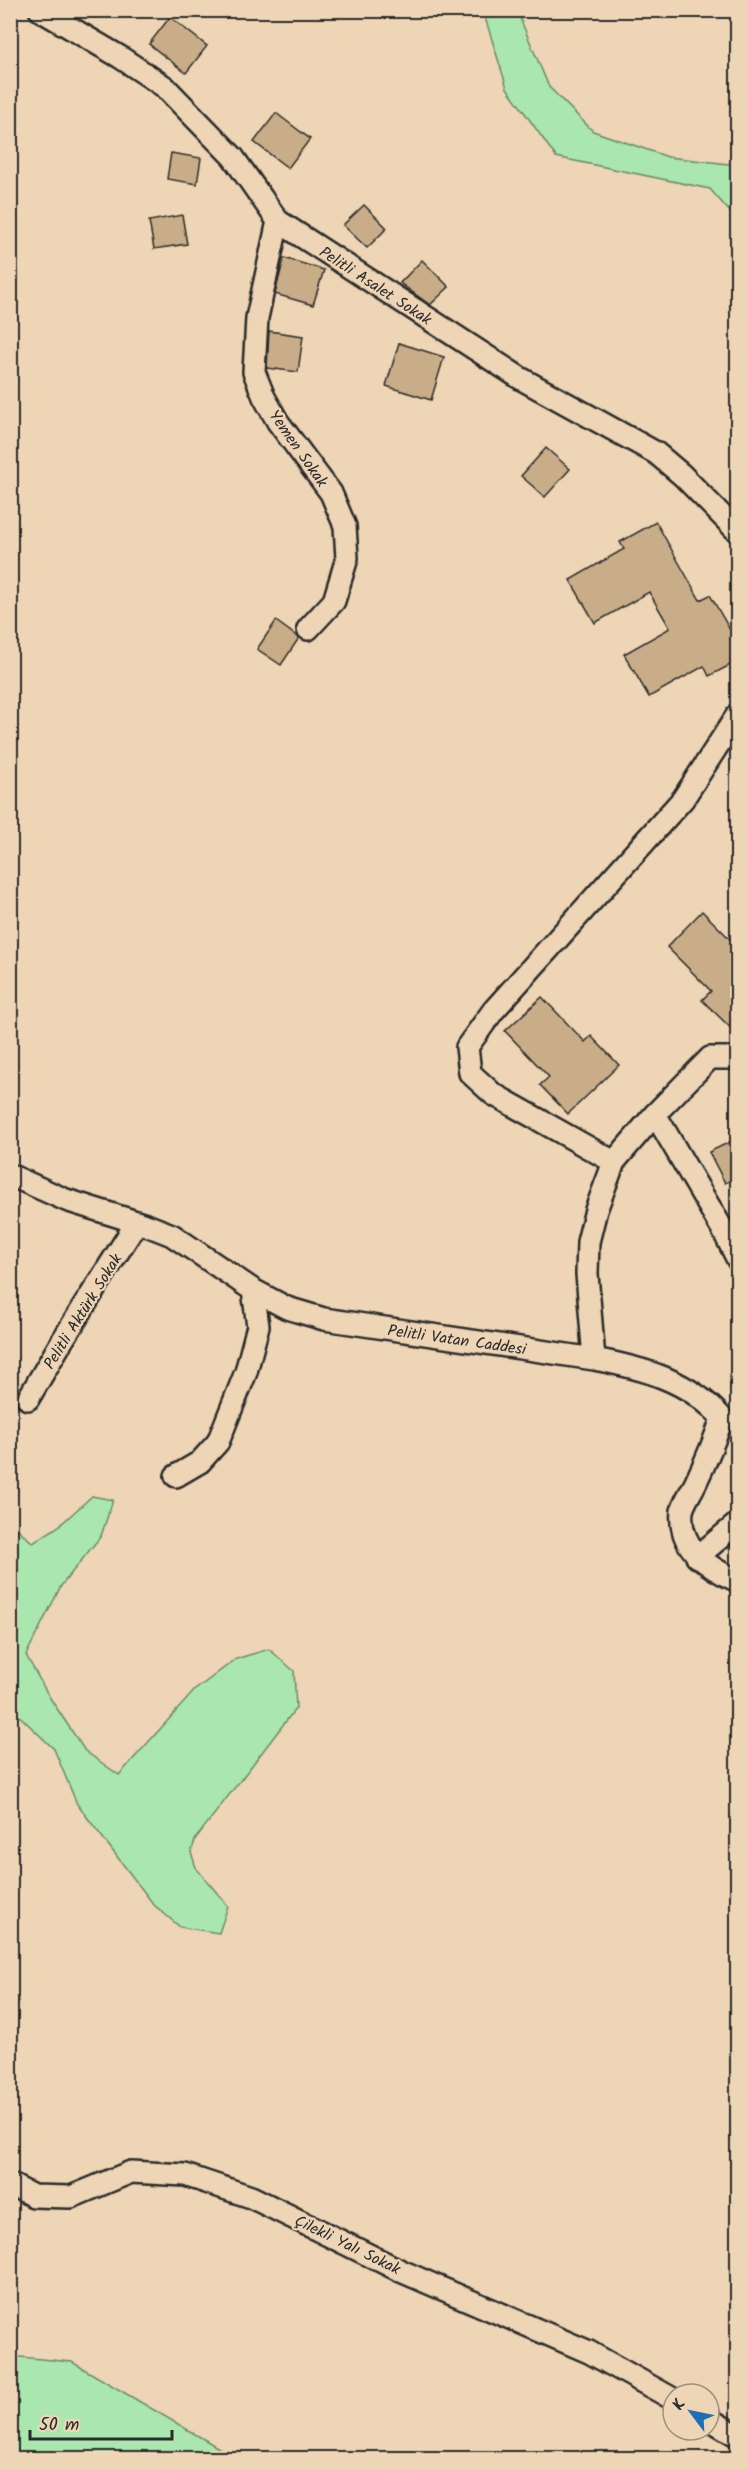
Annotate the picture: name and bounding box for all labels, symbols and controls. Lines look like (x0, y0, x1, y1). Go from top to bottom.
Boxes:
street label: Pelitli Asalet Sokak (314, 240, 437, 332)
street label: Yemen Sokak (262, 405, 334, 493)
street label: Pelitli Aktürk Sokak (38, 1249, 129, 1375)
street label: Pelitli Vatan Caddesi (386, 1318, 529, 1363)
street label: Çilekli Yalı Sokak (290, 2209, 405, 2282)
north arrow (661, 2382, 721, 2442)
text: K (666, 2394, 693, 2416)
scale bar (30, 2403, 172, 2441)
text: 50 m (39, 2411, 79, 2440)

